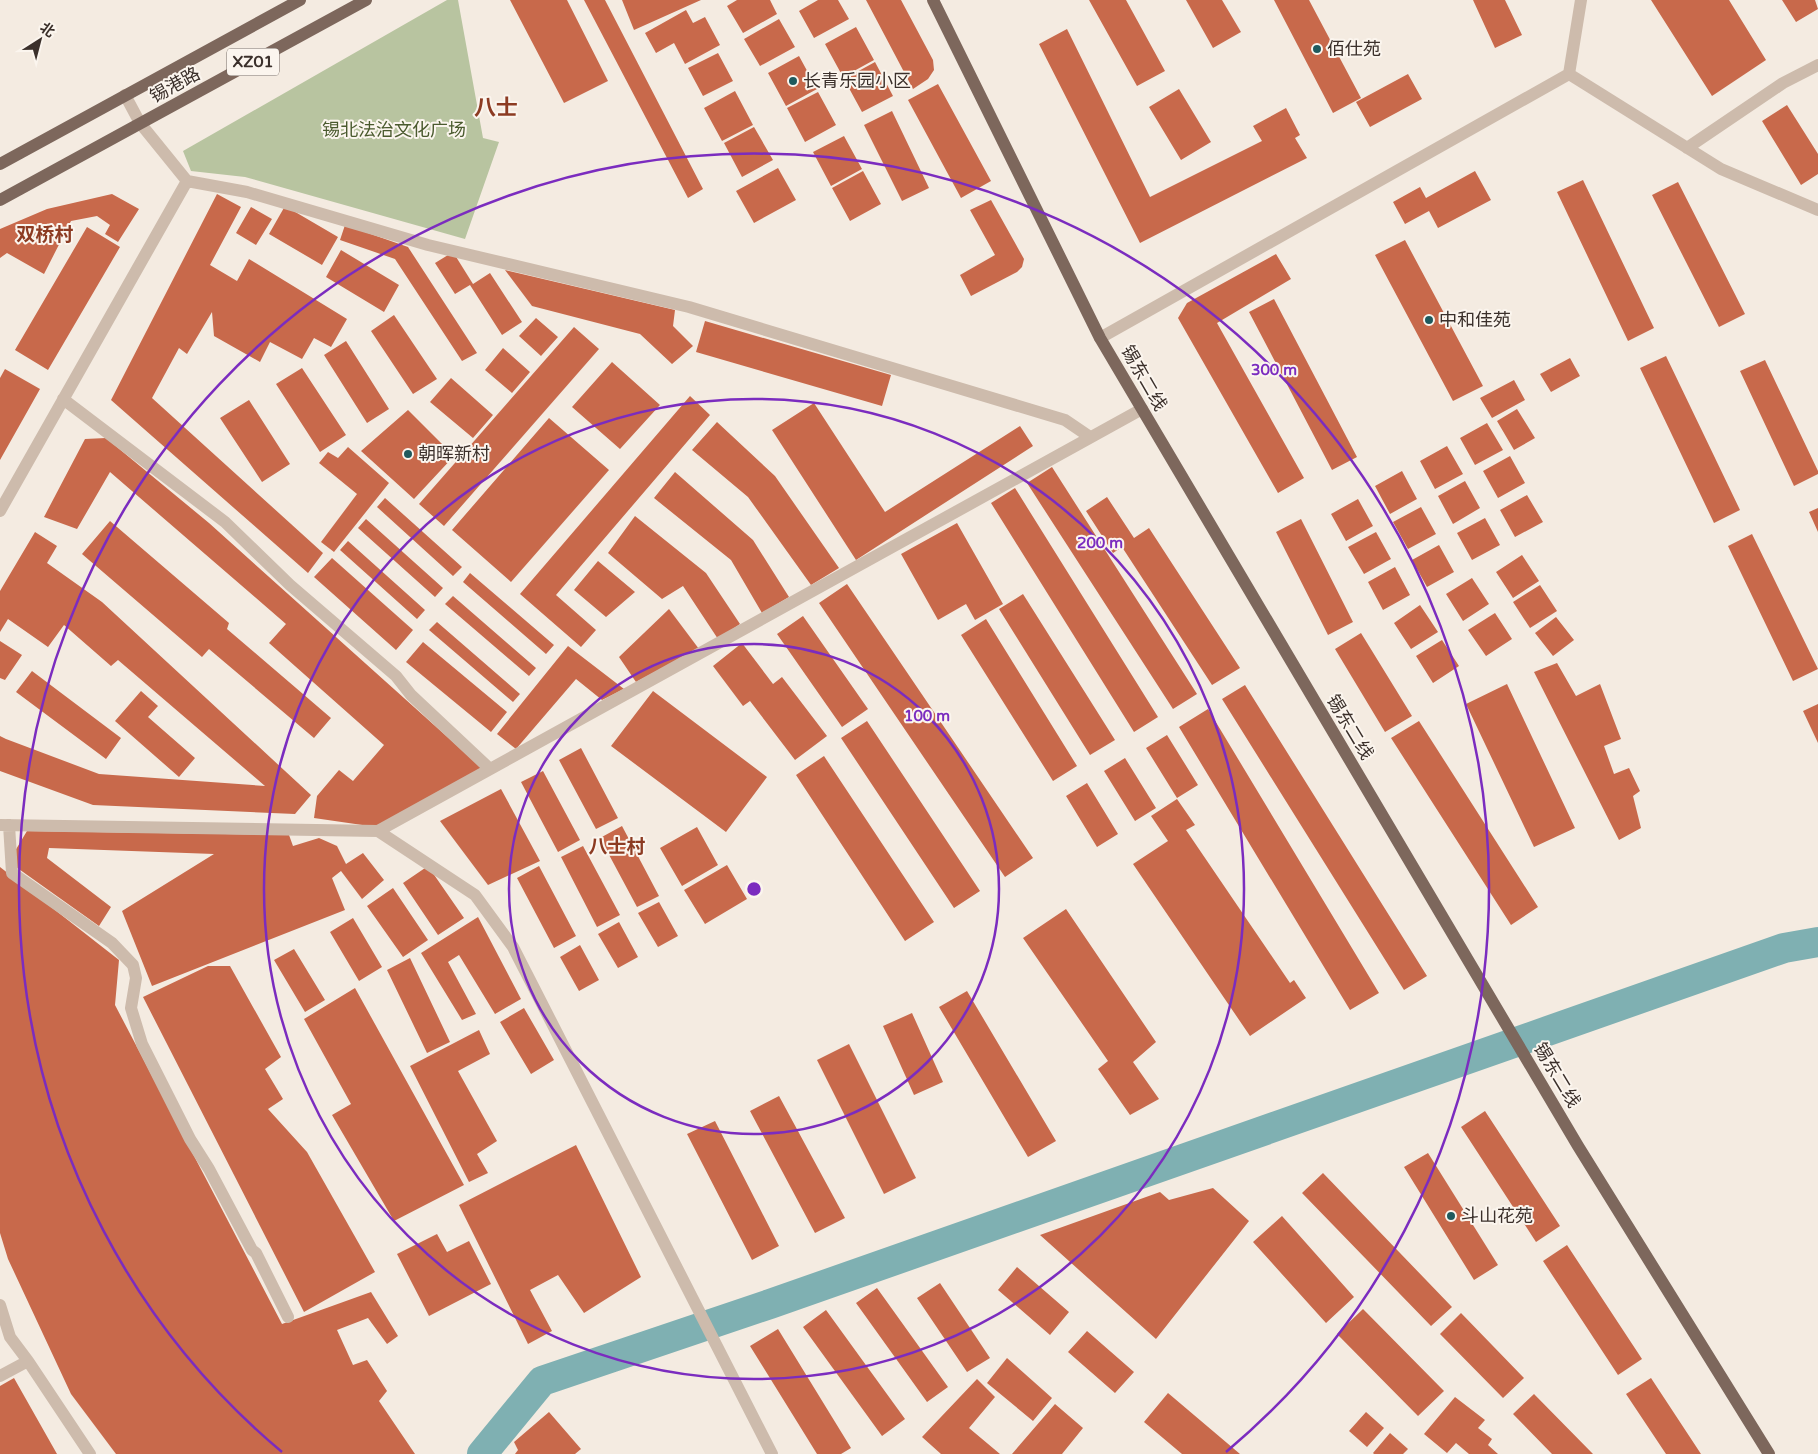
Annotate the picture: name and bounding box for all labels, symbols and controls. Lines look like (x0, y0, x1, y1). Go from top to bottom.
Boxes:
north arrow (15, 15, 65, 65)
text: 北 (37, 19, 58, 41)
place label: 佰仕苑 (1327, 38, 1381, 60)
marker: 佰仕苑 (1311, 43, 1323, 55)
road number: XZ01 (227, 48, 279, 76)
street label: 锡港路 (146, 62, 204, 108)
place label: 长青乐园小区 (803, 70, 911, 92)
marker: 长青乐园小区 (787, 75, 799, 87)
district label: 八士 (474, 95, 518, 121)
park label: 锡北法治文化广场 (322, 119, 466, 141)
district label: 双桥村 (16, 224, 74, 246)
place label: 中和佳苑 (1439, 309, 1511, 331)
marker: 中和佳苑 (1423, 314, 1435, 326)
street label: 锡东二线 (1116, 341, 1172, 415)
text: 300 m (1251, 361, 1297, 379)
place label: 朝晖新村 (418, 443, 490, 465)
marker: 朝晖新村 (402, 448, 414, 460)
text: 200 m (1077, 534, 1123, 552)
street label: 锡东二线 (1322, 690, 1378, 764)
text: 100 m (904, 707, 950, 725)
district label: 八士村 (588, 836, 646, 858)
centre of rings (745, 880, 763, 898)
street label: 锡东二线 (1529, 1038, 1585, 1112)
place label: 斗山花苑 (1461, 1205, 1533, 1227)
marker: 斗山花苑 (1445, 1210, 1457, 1222)

